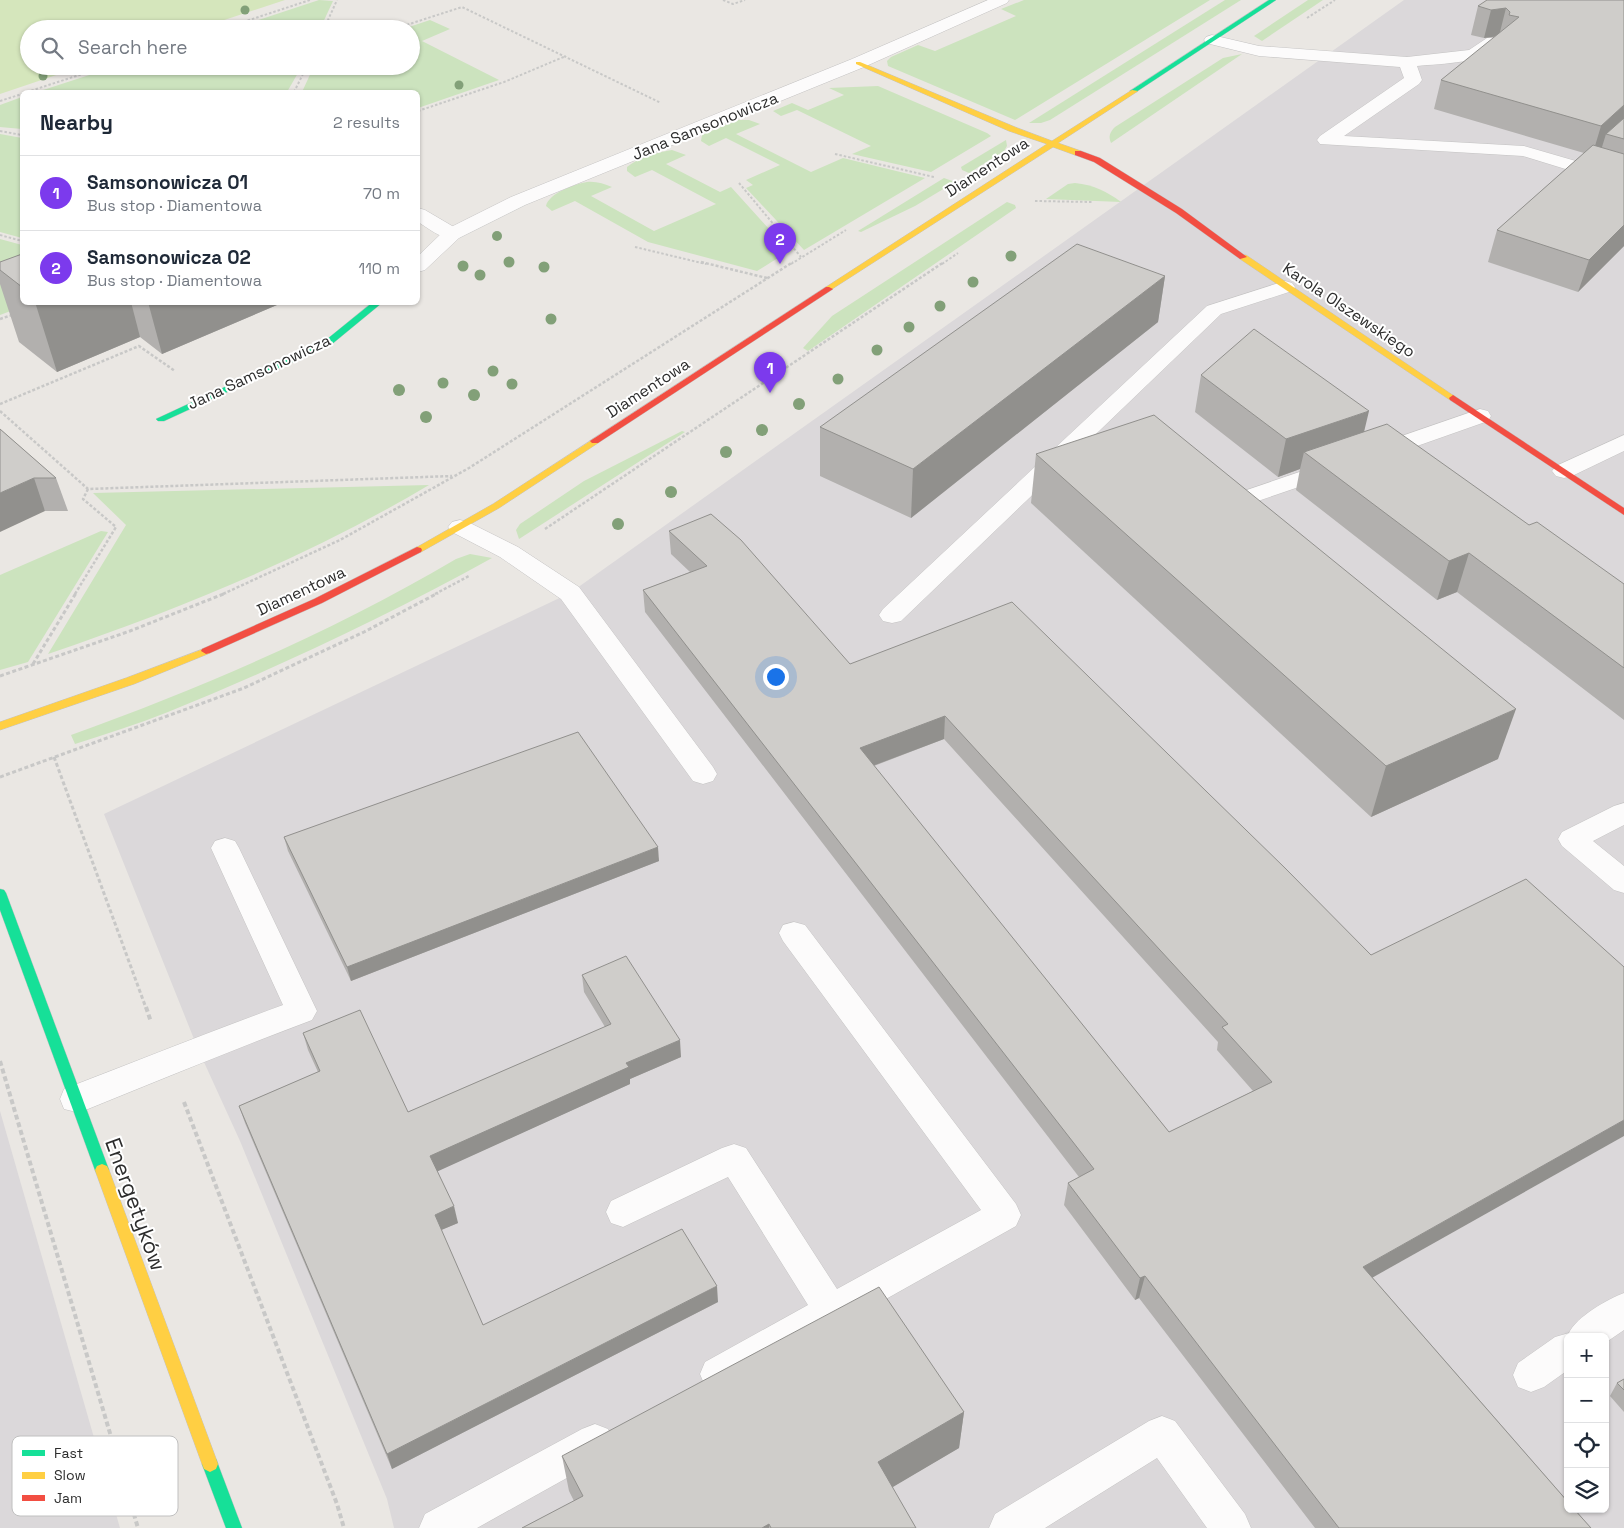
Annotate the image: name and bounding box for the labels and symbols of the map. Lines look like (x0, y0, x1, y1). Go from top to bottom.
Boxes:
street label: Jana Samsonowicza (629, 87, 781, 165)
street label: Diamentowa (941, 132, 1033, 202)
pin: 2 (764, 223, 796, 264)
street label: Karola Olszewskiego (1279, 258, 1419, 362)
street label: Jana Samsonowicza (184, 330, 334, 414)
pin: 1 (754, 352, 786, 393)
street label: Diamentowa (602, 353, 694, 423)
street label: Diamentowa (253, 561, 349, 621)
your location (763, 664, 789, 690)
street label: Energetyków (99, 1134, 173, 1274)
legend (12, 1436, 178, 1516)
text: Fast (54, 1444, 83, 1462)
text: Slow (54, 1466, 86, 1484)
text: Jam (54, 1489, 82, 1507)

